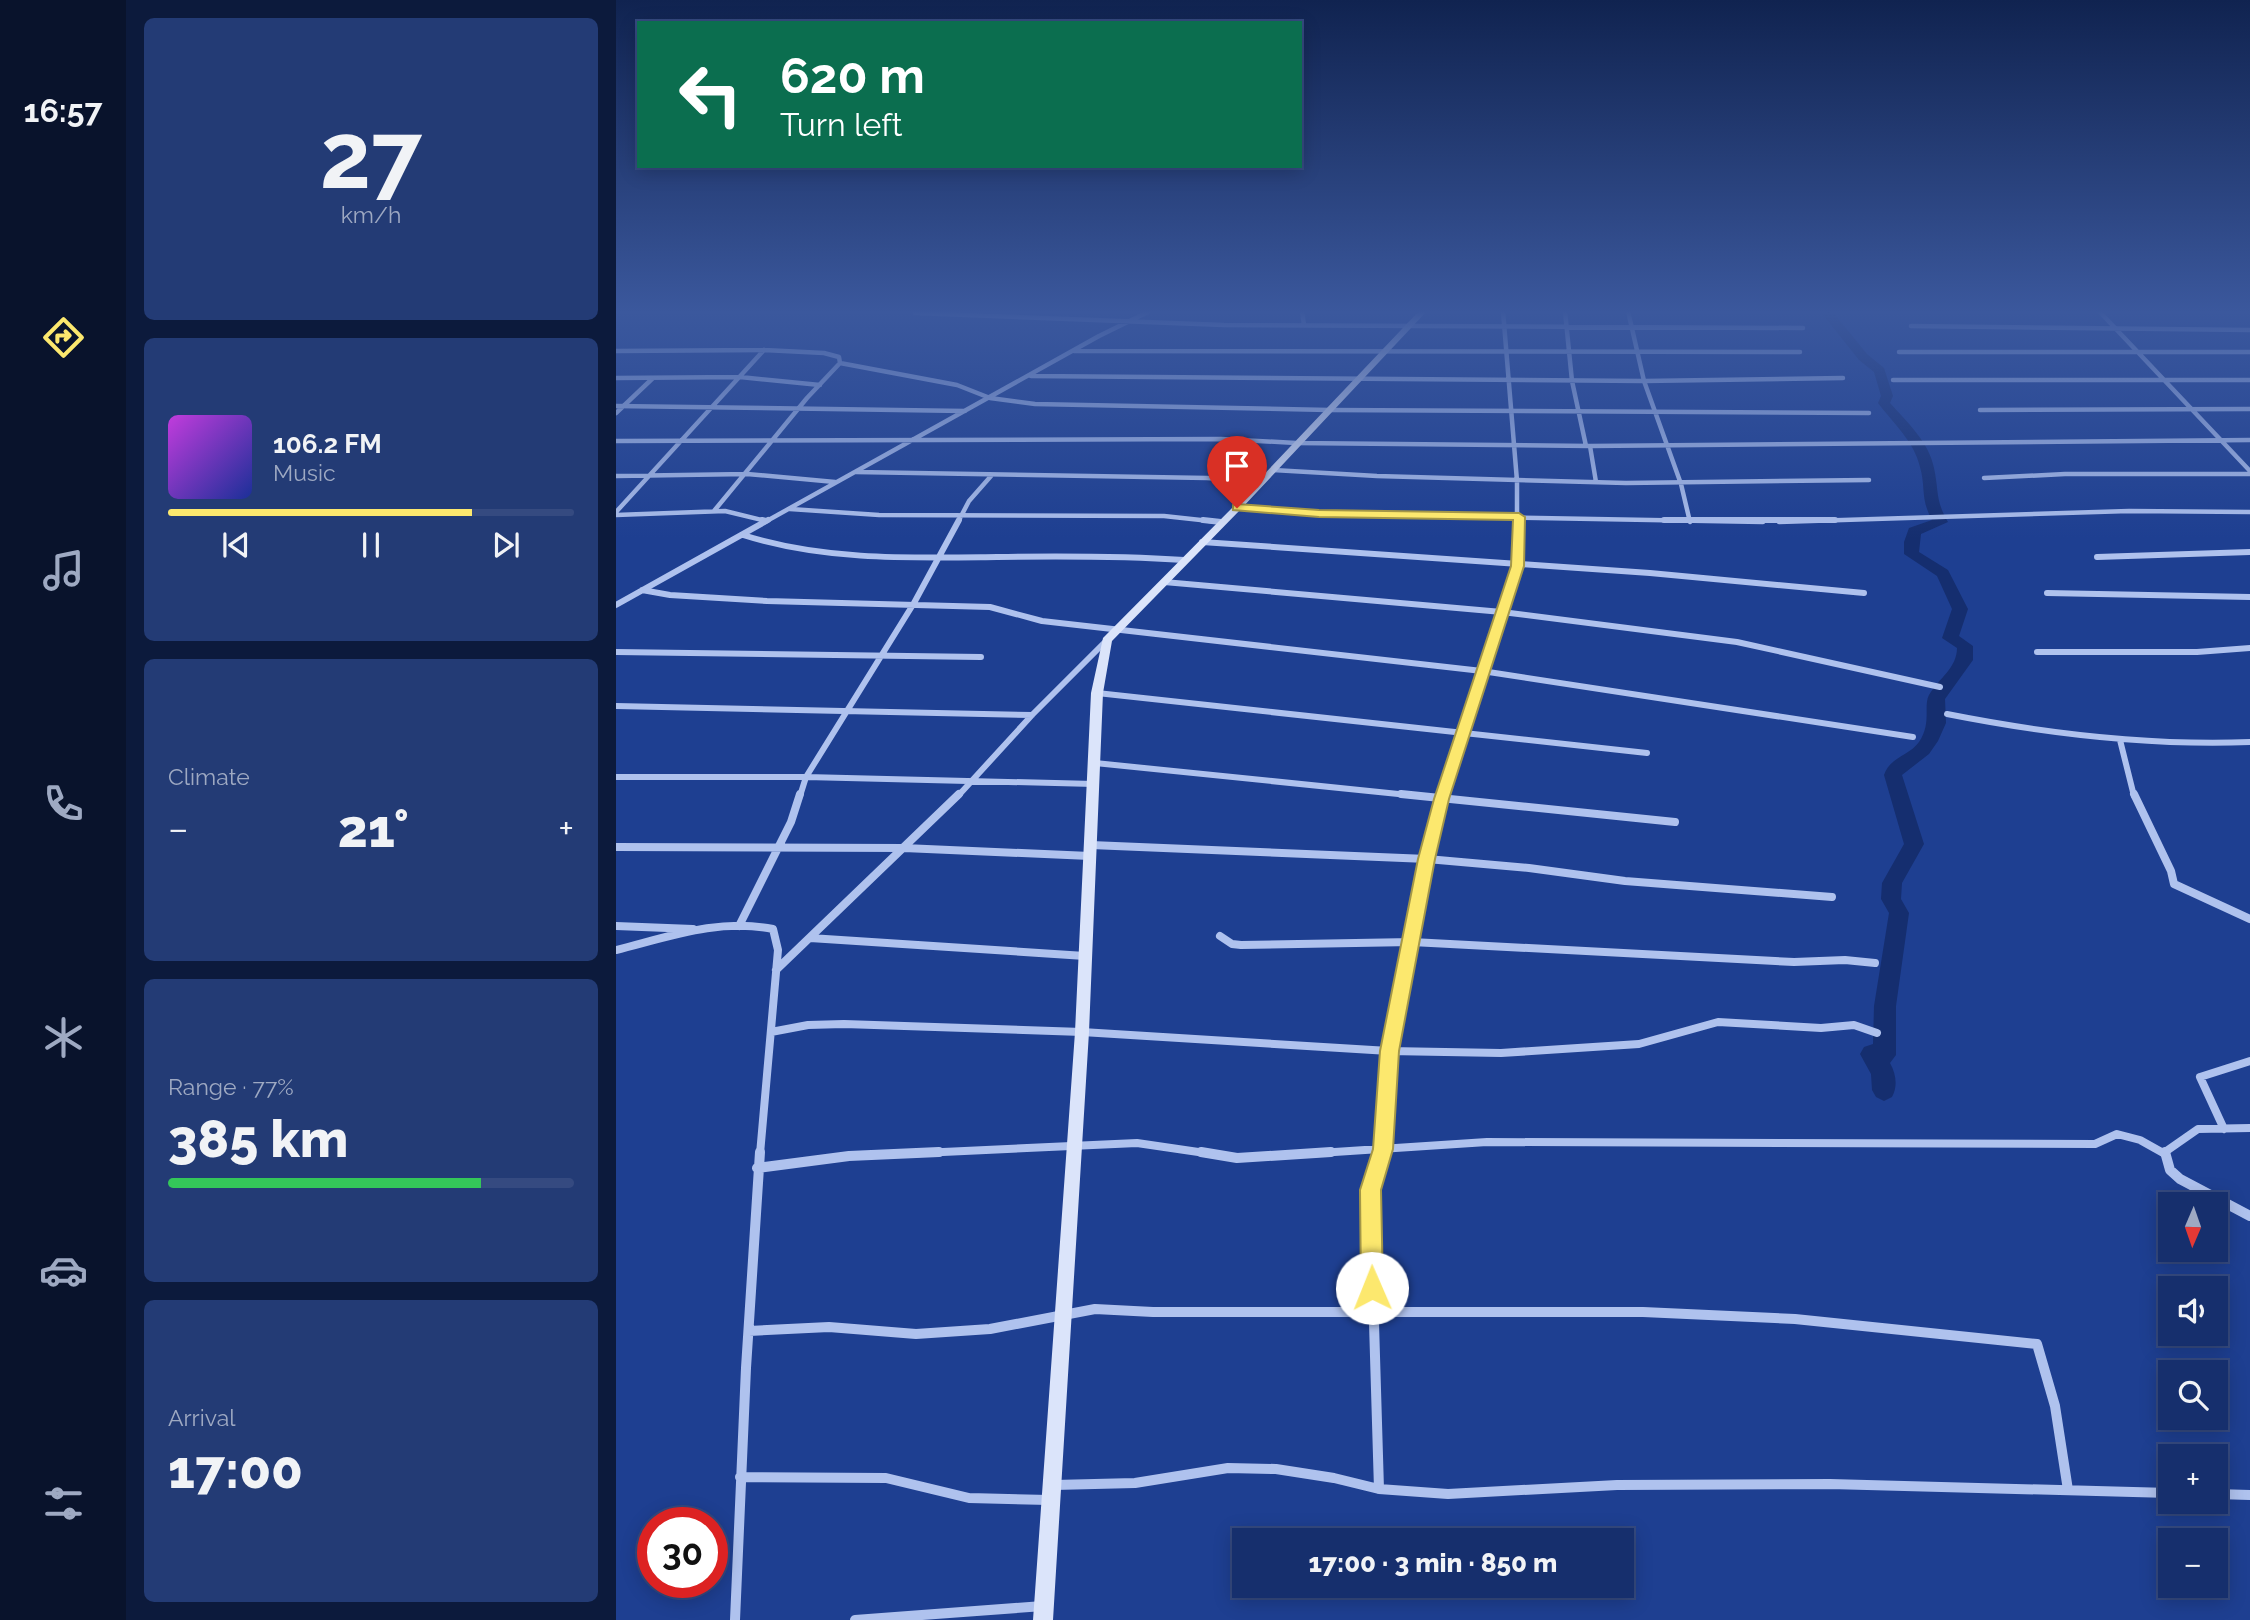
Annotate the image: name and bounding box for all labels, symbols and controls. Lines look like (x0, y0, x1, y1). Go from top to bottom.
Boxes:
text: 620 m (780, 47, 925, 104)
icon: left (665, 49, 756, 140)
text: 16:57 (24, 92, 102, 129)
text: 27 (320, 102, 422, 209)
text: Turn left (780, 106, 902, 143)
text: km/h (341, 201, 401, 228)
icon: directions (39, 313, 88, 362)
text: 106.2 FM (273, 429, 382, 459)
pin (1207, 436, 1267, 508)
icon: arrive (1218, 447, 1256, 485)
text: Music (273, 459, 336, 486)
icon: previous (217, 526, 255, 564)
icon: pause (352, 526, 390, 564)
icon: next (487, 526, 525, 564)
icon: music (39, 546, 88, 595)
text: Climate (168, 763, 250, 790)
icon: phone (39, 779, 88, 828)
text: 21° (338, 798, 409, 859)
text: − (168, 806, 188, 851)
text: + (558, 806, 574, 851)
icon: climate (39, 1013, 88, 1062)
text: Range · 77% (168, 1073, 294, 1100)
text: 385 km (168, 1108, 349, 1169)
north arrow (2158, 1192, 2228, 1262)
map controls (2158, 1192, 2228, 1598)
icon: car (39, 1246, 88, 1295)
position arrow (1335, 1251, 1409, 1325)
button: sound (2158, 1276, 2228, 1346)
button: search (2158, 1360, 2228, 1430)
text: Arrival (168, 1404, 235, 1431)
text: 17:00 (168, 1439, 303, 1500)
button: + (2158, 1444, 2228, 1514)
icon: filters (39, 1479, 88, 1528)
speed limit sign: 30 (637, 1507, 728, 1598)
button: − (2158, 1528, 2228, 1598)
text: 17:00 · 3 min · 850 m (1309, 1548, 1557, 1578)

